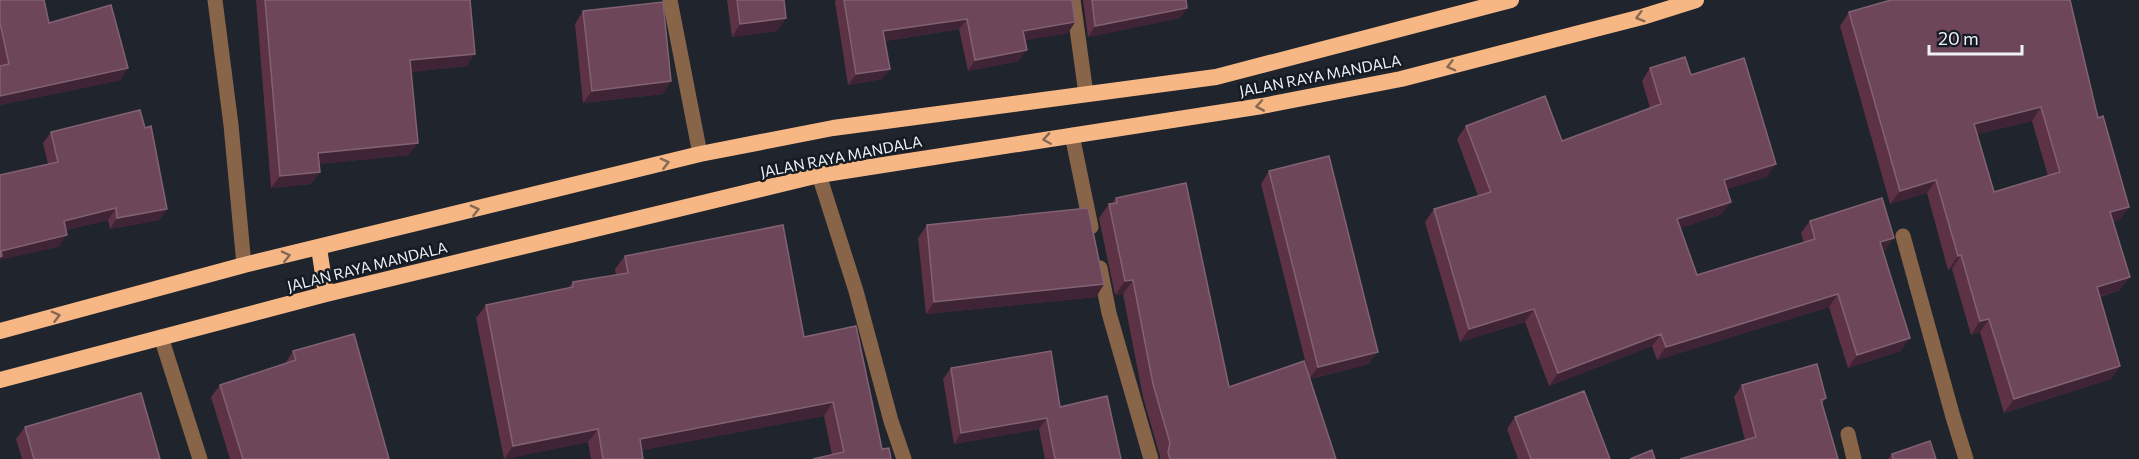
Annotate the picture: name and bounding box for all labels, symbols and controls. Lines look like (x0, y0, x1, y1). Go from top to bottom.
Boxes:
one-way arrow (1635, 10, 1646, 22)
scale bar (1929, 18, 2022, 56)
text: 20 m (1938, 27, 1979, 49)
street label: JALAN RAYA MANDALA (1238, 50, 1402, 100)
one-way arrow (1446, 59, 1457, 71)
one-way arrow (1256, 99, 1266, 112)
street label: JALAN RAYA MANDALA (759, 131, 923, 181)
one-way arrow (1042, 132, 1052, 144)
one-way arrow (659, 158, 669, 171)
one-way arrow (470, 204, 480, 217)
street label: JALAN RAYA MANDALA (285, 237, 449, 295)
one-way arrow (280, 250, 290, 263)
one-way arrow (51, 310, 61, 323)

